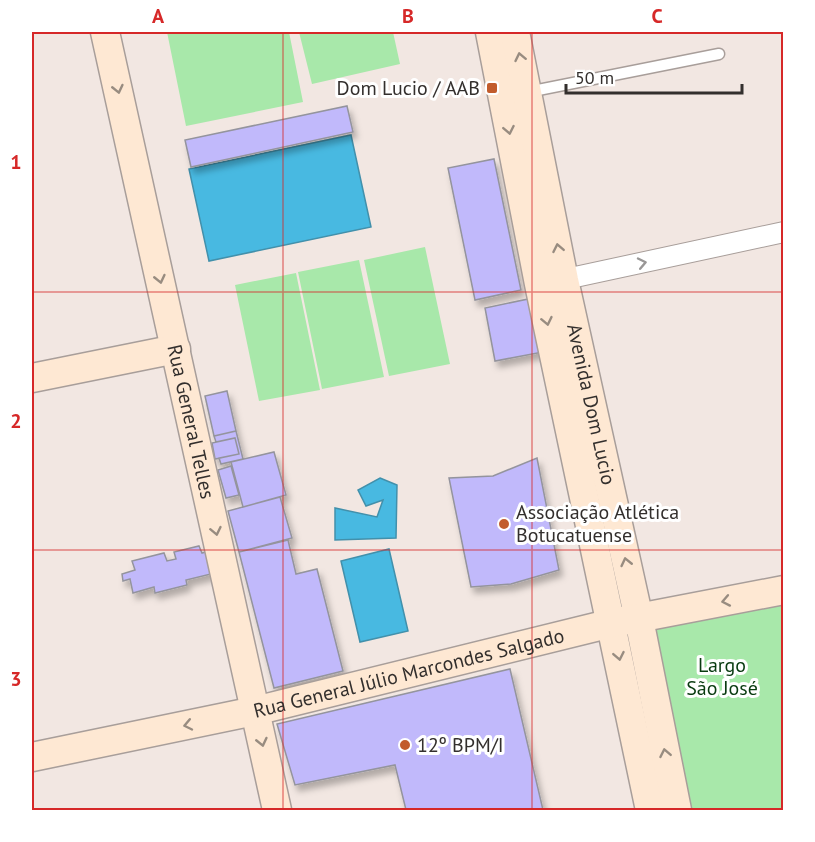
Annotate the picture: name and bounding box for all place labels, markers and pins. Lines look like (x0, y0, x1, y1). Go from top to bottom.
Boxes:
place label: Dom Lucio / AAB (337, 75, 480, 101)
marker: Dom Lucio / AAB (485, 81, 499, 95)
place label: Associação Atlética Botucatuense (516, 499, 679, 548)
marker: Associação Atlética Botucatuense (497, 517, 511, 531)
place label: 12º BPM/I (417, 732, 504, 758)
marker: 12º BPM/I (398, 738, 412, 752)

